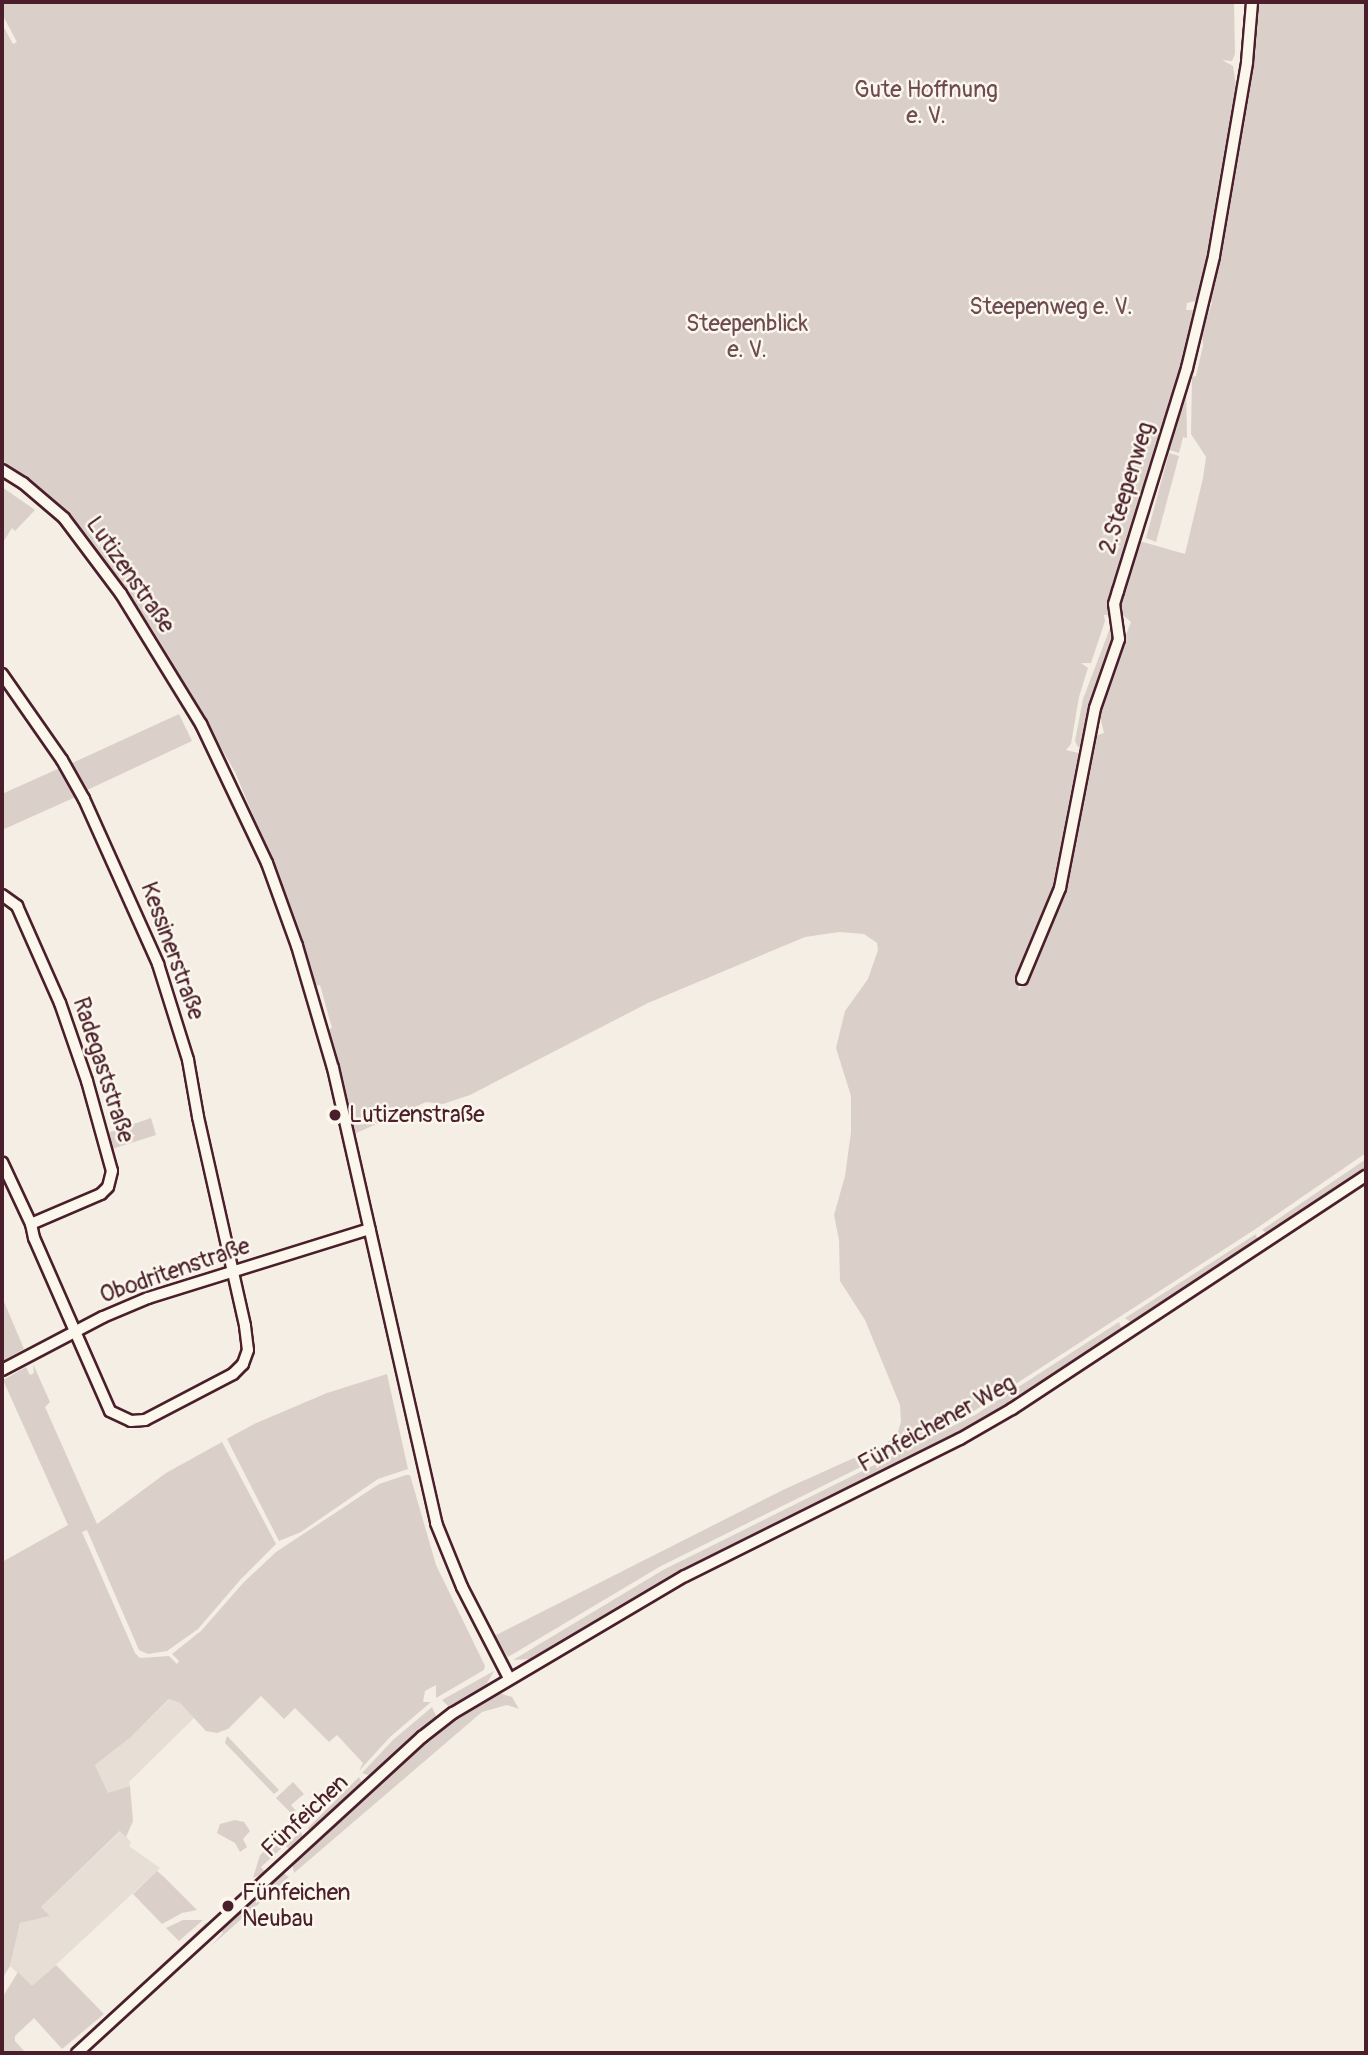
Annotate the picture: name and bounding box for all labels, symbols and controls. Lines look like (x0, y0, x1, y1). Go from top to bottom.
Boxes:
park label: Gute Hoffnung e. V. (854, 76, 998, 130)
park label: Steepenweg e. V. (969, 293, 1133, 321)
park label: Steepenblick e. V. (686, 310, 808, 364)
street label: 2.Steepenweg (1094, 419, 1160, 557)
street label: Lutizenstraße (80, 512, 180, 638)
street label: Kessinerstraße (134, 878, 210, 1024)
street label: Radegaststraße (67, 994, 139, 1146)
place label: Lutizenstraße (349, 1101, 485, 1129)
marker: Lutizenstraße (327, 1107, 343, 1123)
street label: Obodritenstraße (96, 1232, 254, 1310)
street label: Fünfeichener Weg (854, 1369, 1020, 1479)
street label: Fünfeichen (256, 1769, 354, 1863)
place label: Fünfeichen Neubau (242, 1879, 351, 1933)
marker: Fünfeichen Neubau (220, 1898, 236, 1914)

